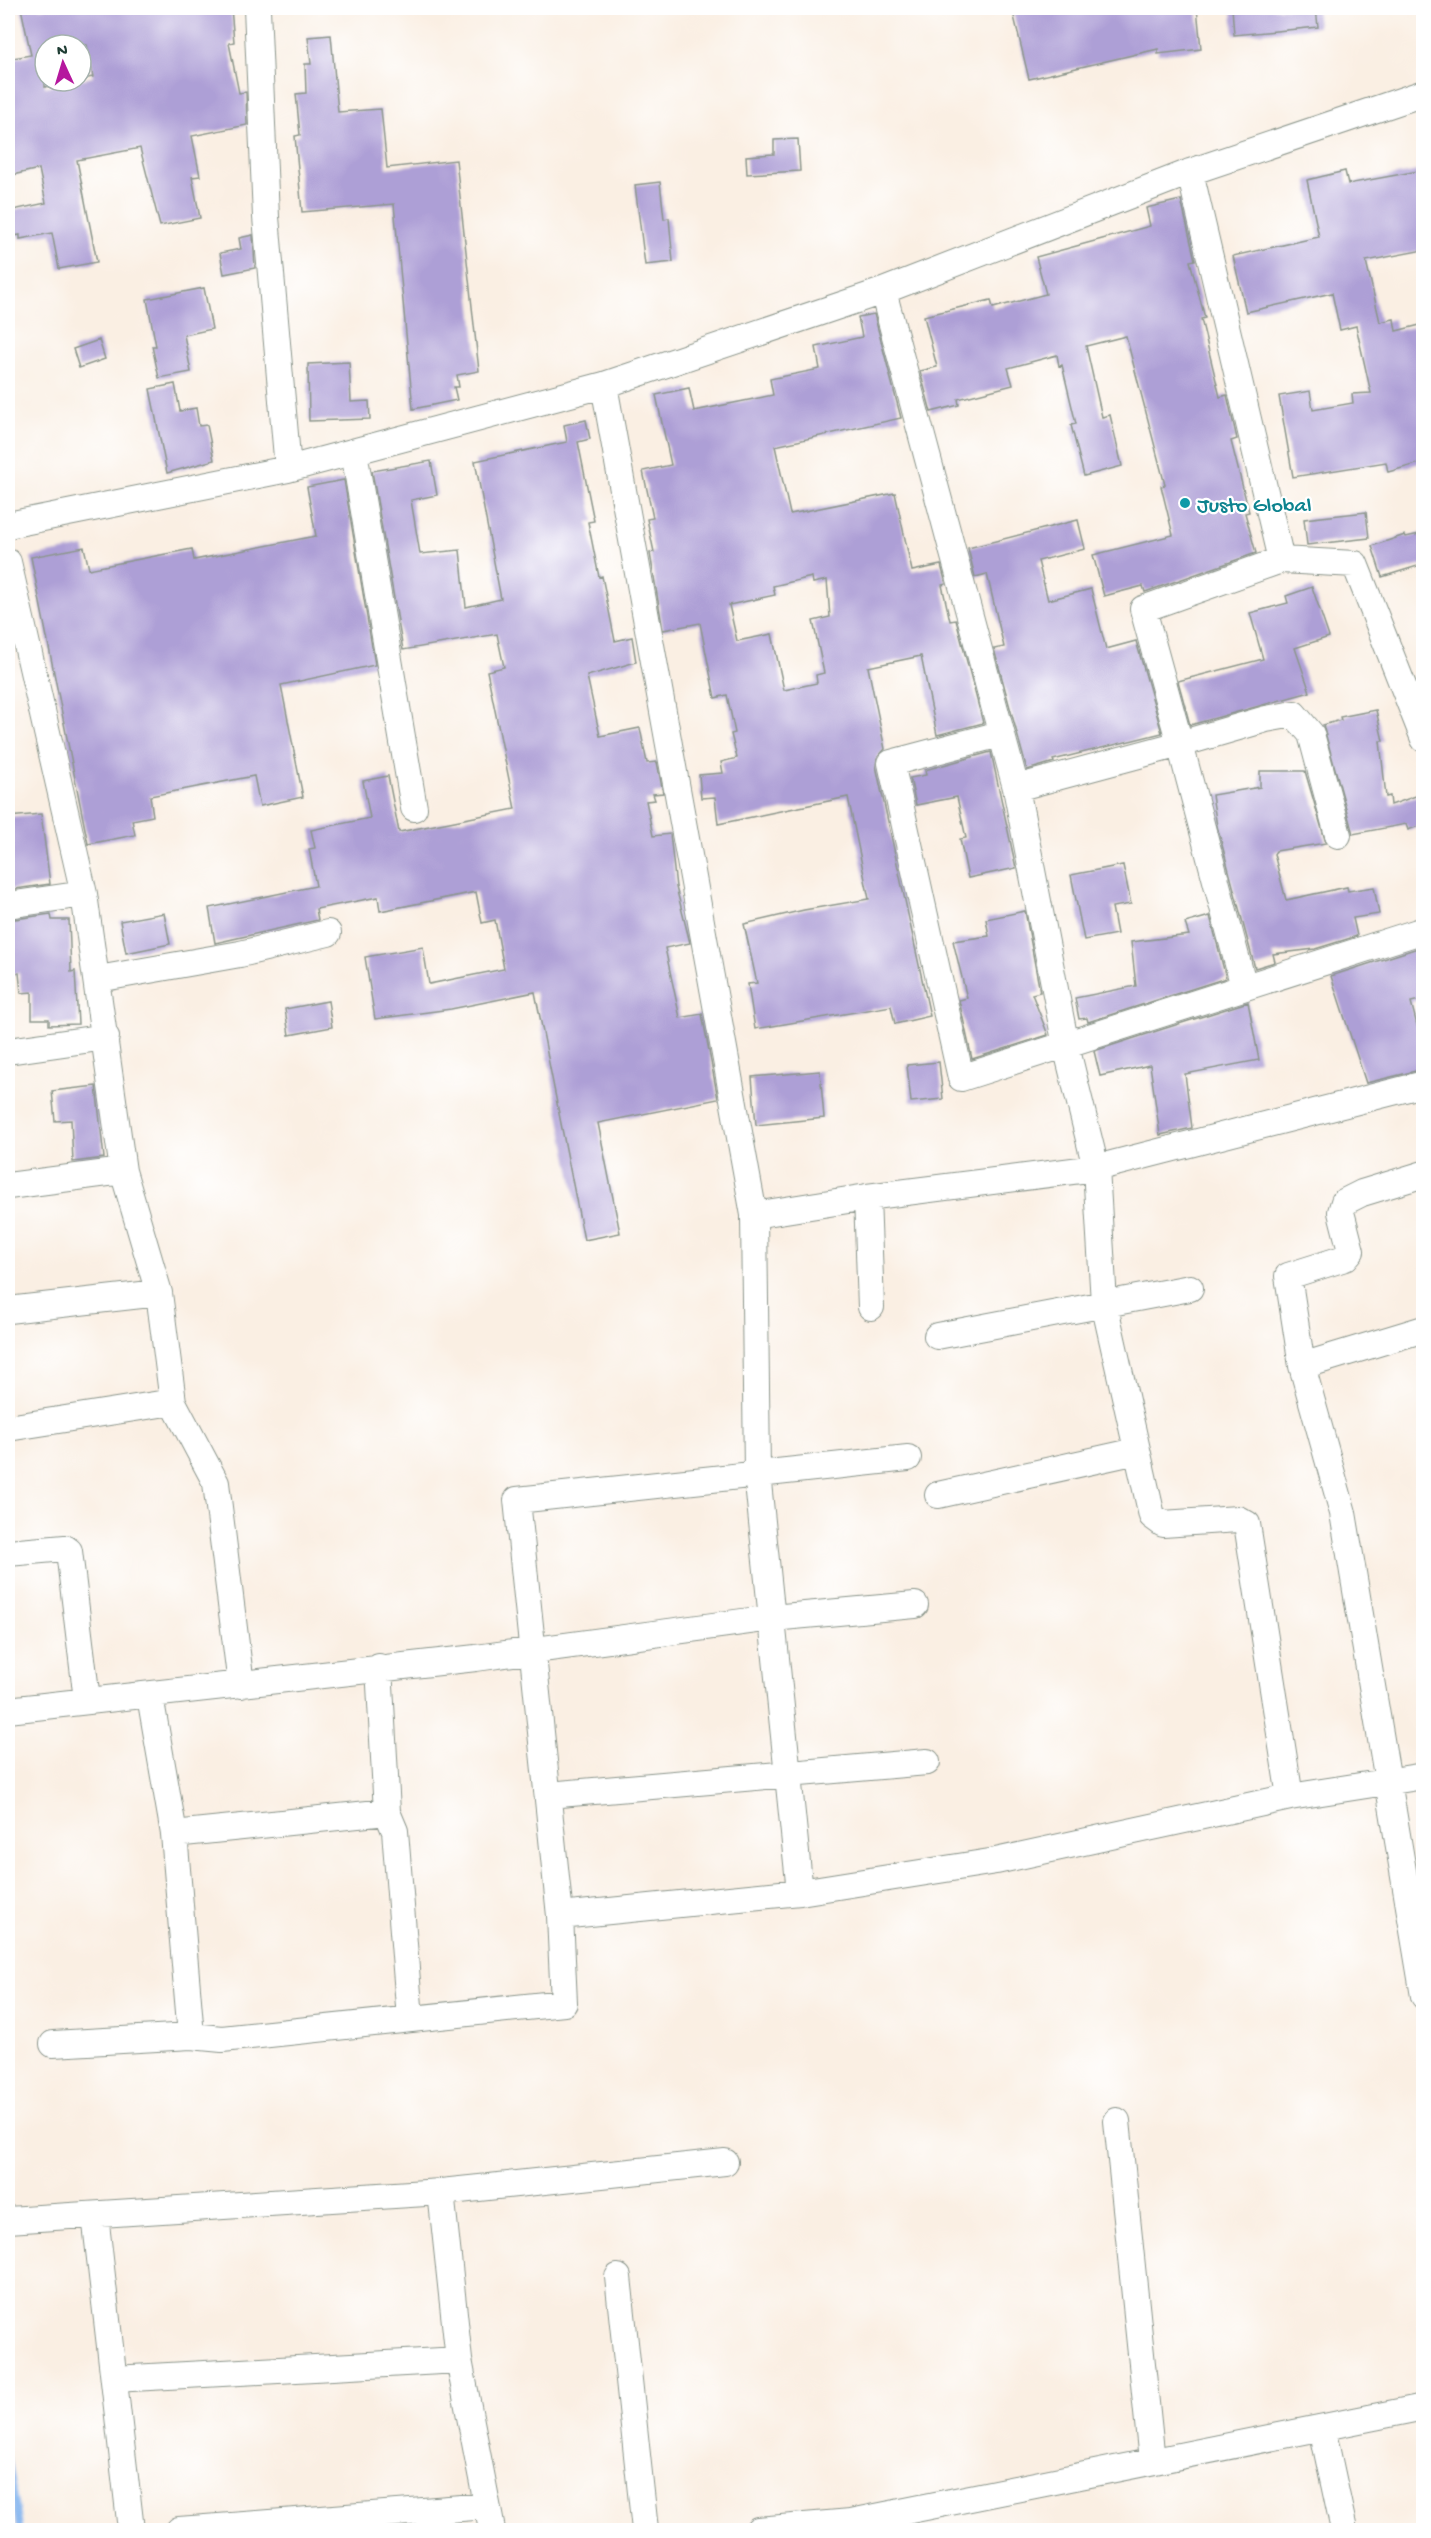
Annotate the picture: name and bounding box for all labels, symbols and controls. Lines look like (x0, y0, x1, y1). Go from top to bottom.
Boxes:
north arrow (33, 33, 93, 93)
text: N (56, 42, 69, 61)
place label: Justo Global (1197, 494, 1312, 520)
marker: Justo Global (1178, 496, 1192, 510)

